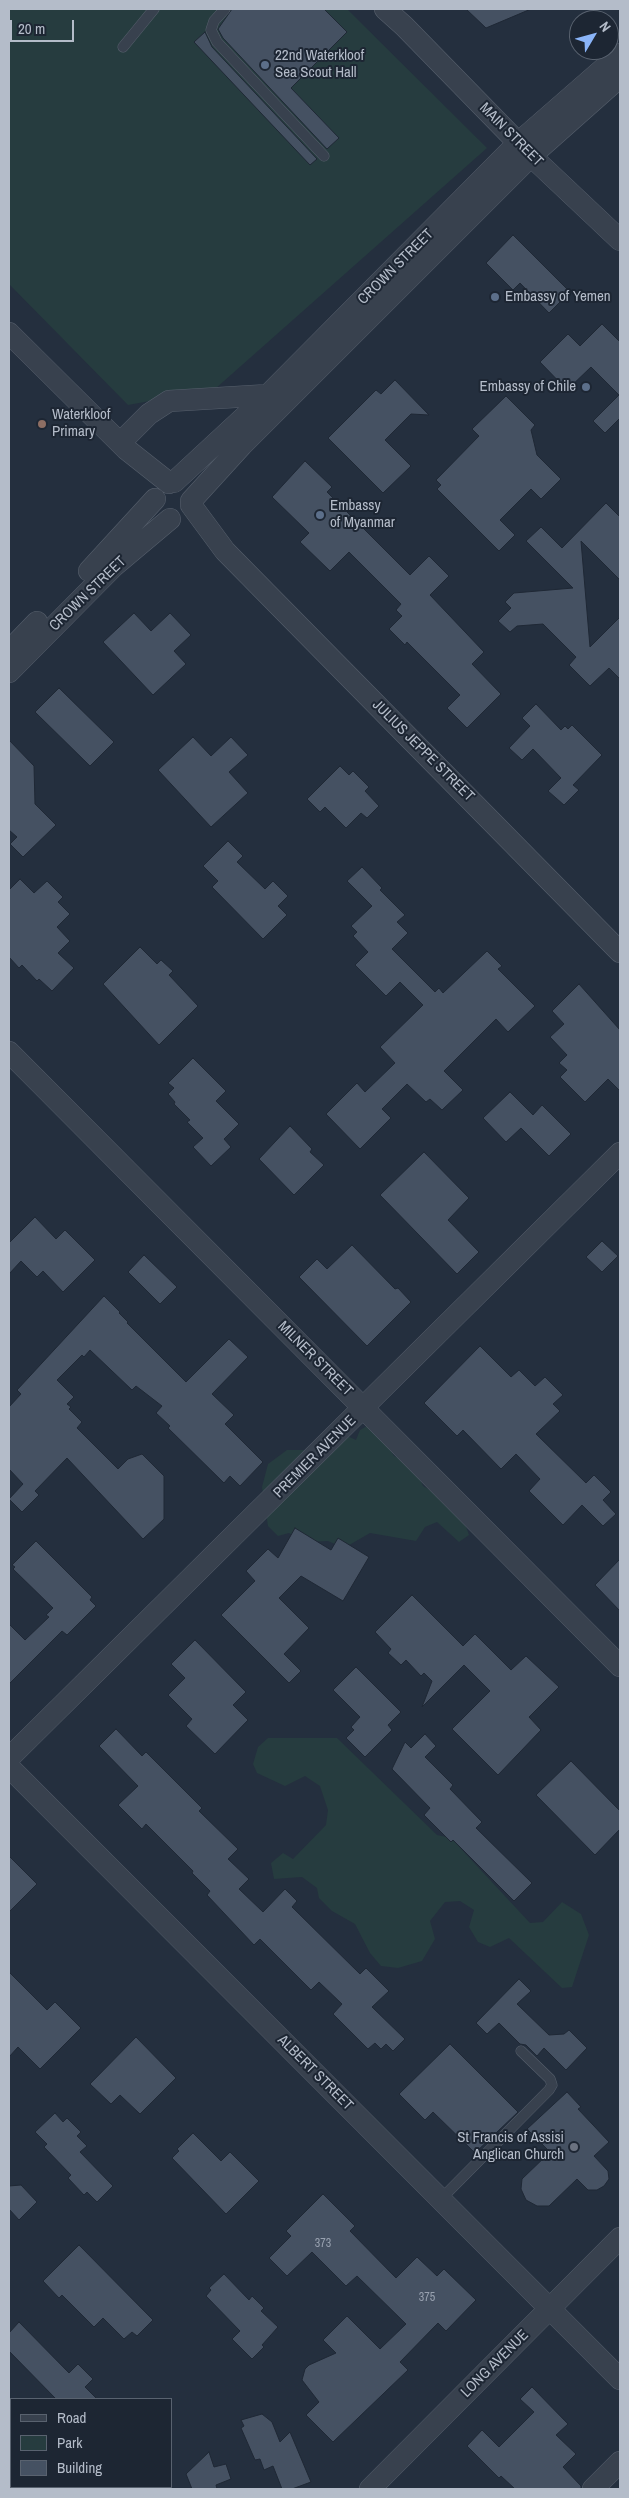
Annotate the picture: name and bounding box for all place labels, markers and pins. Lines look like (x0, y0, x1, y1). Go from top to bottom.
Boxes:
place label: 22nd Waterkloof Sea Scout Hall (275, 47, 364, 82)
marker: 22nd Waterkloof Sea Scout Hall (259, 59, 271, 71)
place label: Embassy of Yemen (505, 288, 611, 306)
marker: Embassy of Yemen (489, 291, 501, 303)
place label: Embassy of Chile (480, 378, 576, 396)
marker: Embassy of Chile (580, 381, 592, 393)
place label: Waterkloof Primary (52, 406, 110, 441)
marker: Waterkloof Primary (36, 418, 48, 430)
place label: Embassy of Myanmar (330, 497, 395, 532)
marker: Embassy of Myanmar (314, 509, 326, 521)
place label: St Francis of Assisi Anglican Church (457, 2129, 564, 2164)
marker: St Francis of Assisi Anglican Church (568, 2141, 580, 2153)

